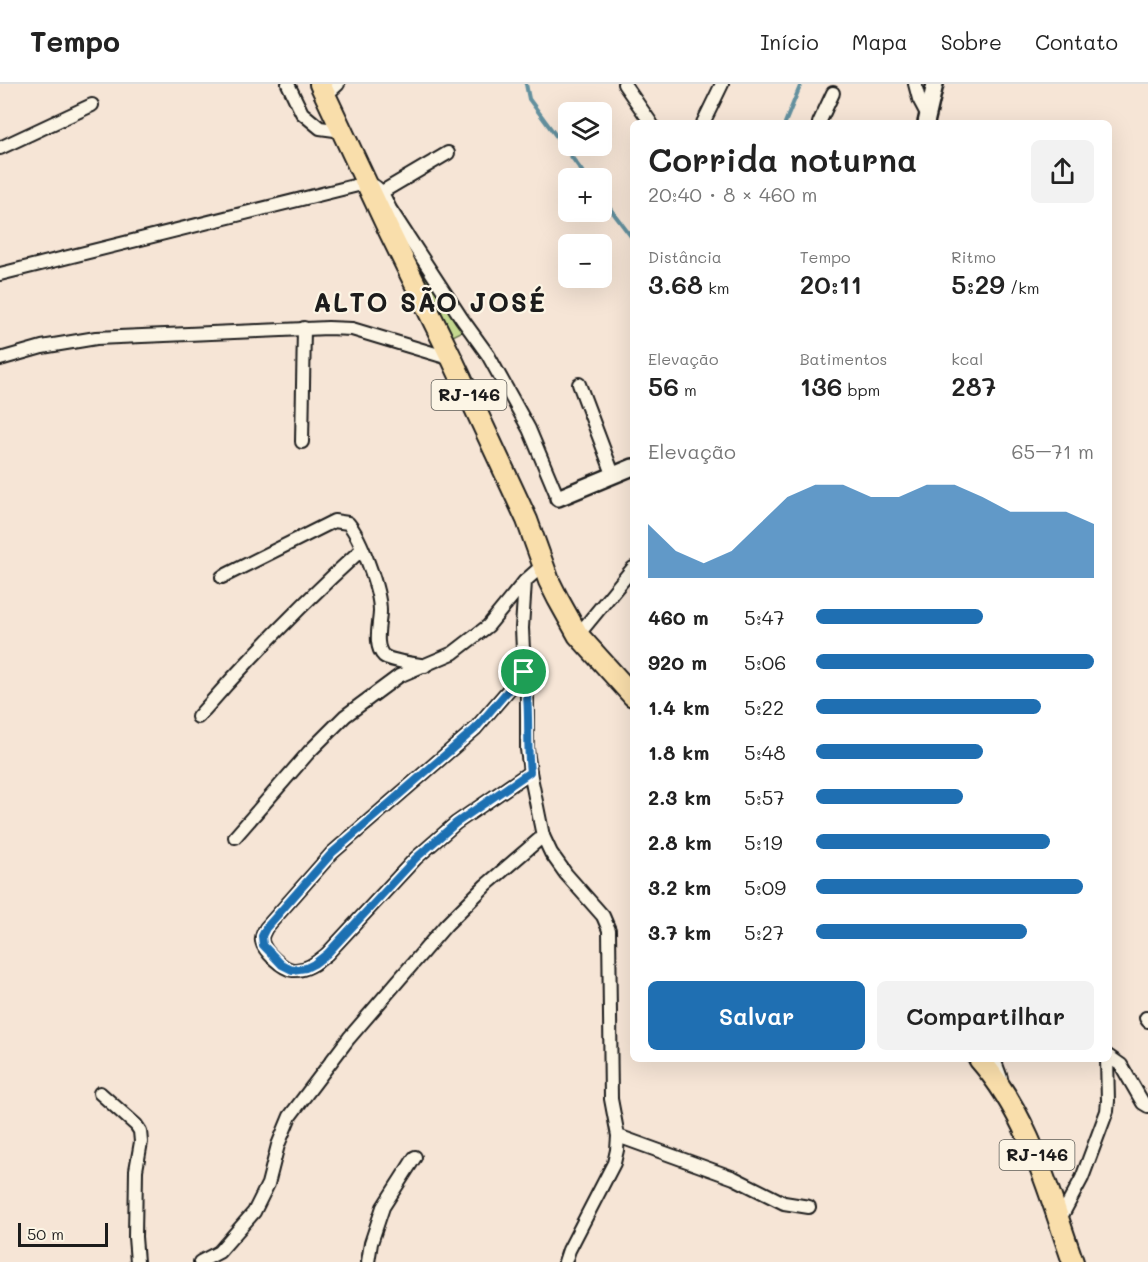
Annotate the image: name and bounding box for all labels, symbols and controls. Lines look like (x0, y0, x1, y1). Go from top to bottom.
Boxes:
text: Tempo (30, 23, 120, 59)
text: Início (760, 28, 819, 55)
text: Mapa (852, 28, 908, 55)
text: Sobre (941, 28, 1002, 55)
text: Contato (1035, 28, 1118, 55)
map controls (558, 102, 612, 288)
button: layers (558, 102, 612, 156)
text: Corrida noturna (648, 137, 917, 180)
button: share (1031, 140, 1094, 203)
button: + (558, 168, 612, 222)
text: 20:40 · 8 × 460 m (648, 181, 817, 207)
button: − (558, 234, 612, 288)
text: Distância (648, 246, 722, 267)
text: Tempo (800, 246, 851, 267)
text: Ritmo (951, 246, 996, 267)
text: 3.68 (648, 267, 703, 301)
text: 20:11 (800, 267, 862, 301)
text: 5:29 (951, 267, 1005, 301)
text: km (703, 277, 729, 298)
text: /km (1005, 277, 1040, 298)
district label: ALTO SÃO JOSÉ (313, 285, 547, 319)
text: Elevação (648, 348, 718, 369)
text: Batimentos (800, 348, 887, 369)
text: kcal (951, 348, 983, 369)
text: 56 (648, 369, 679, 403)
text: 136 (800, 369, 842, 403)
text: 287 (951, 369, 996, 403)
text: m (679, 379, 697, 400)
text: bpm (842, 379, 880, 400)
road number: RJ-146 (432, 380, 506, 410)
text: Elevação (648, 438, 736, 464)
text: 65–71 m (1011, 438, 1094, 464)
text: 460 m (648, 604, 709, 630)
text: 5:47 (744, 604, 785, 630)
pin (498, 646, 549, 697)
text: 920 m (648, 649, 707, 675)
text: 5:06 (744, 649, 786, 675)
icon: arrive (507, 655, 540, 688)
text: 1.4 km (648, 694, 710, 720)
text: 5:22 (744, 694, 784, 720)
text: 1.8 km (648, 739, 709, 765)
text: 5:48 (744, 739, 786, 765)
text: 2.3 km (648, 784, 711, 810)
text: 5:57 (744, 784, 785, 810)
text: 2.8 km (648, 829, 712, 855)
text: 5:19 (744, 829, 783, 855)
text: 3.2 km (648, 874, 711, 900)
text: 5:09 (744, 874, 786, 900)
text: 3.7 km (648, 919, 711, 945)
text: 5:27 (744, 919, 784, 945)
button: Salvar (648, 981, 865, 1050)
button: Compartilhar (877, 981, 1094, 1050)
road number: RJ-146 (1000, 1140, 1074, 1170)
scale bar (18, 1220, 108, 1248)
text: 50 m (27, 1223, 64, 1244)

